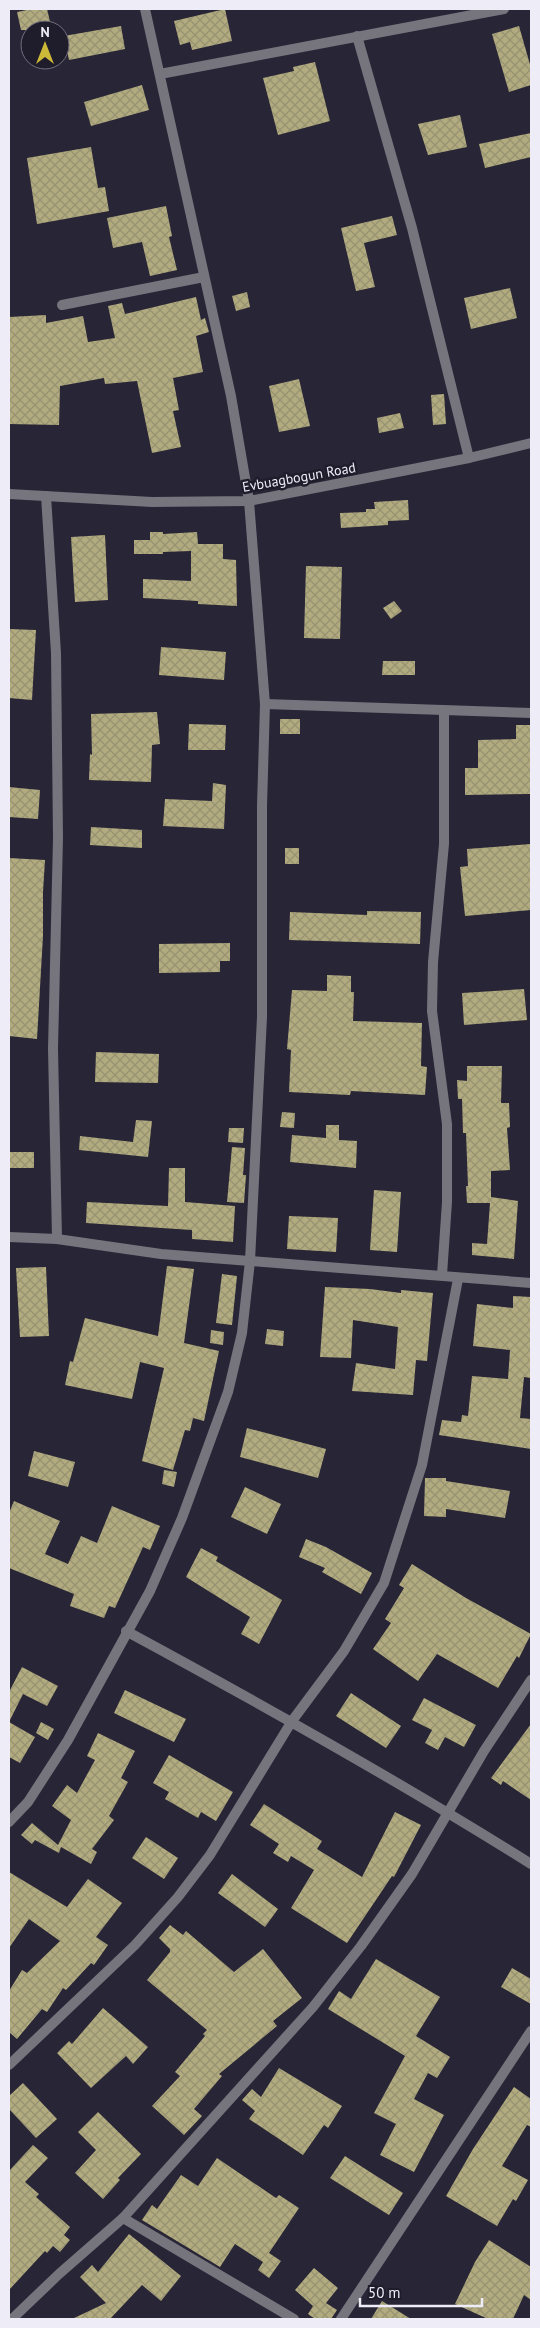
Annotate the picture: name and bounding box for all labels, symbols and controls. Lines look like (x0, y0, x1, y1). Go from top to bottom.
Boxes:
north arrow (20, 20, 70, 70)
text: N (40, 23, 50, 41)
street label: Evbuagbogun Road (241, 458, 357, 496)
scale bar (360, 2276, 482, 2308)
text: 50 m (368, 2283, 401, 2302)

